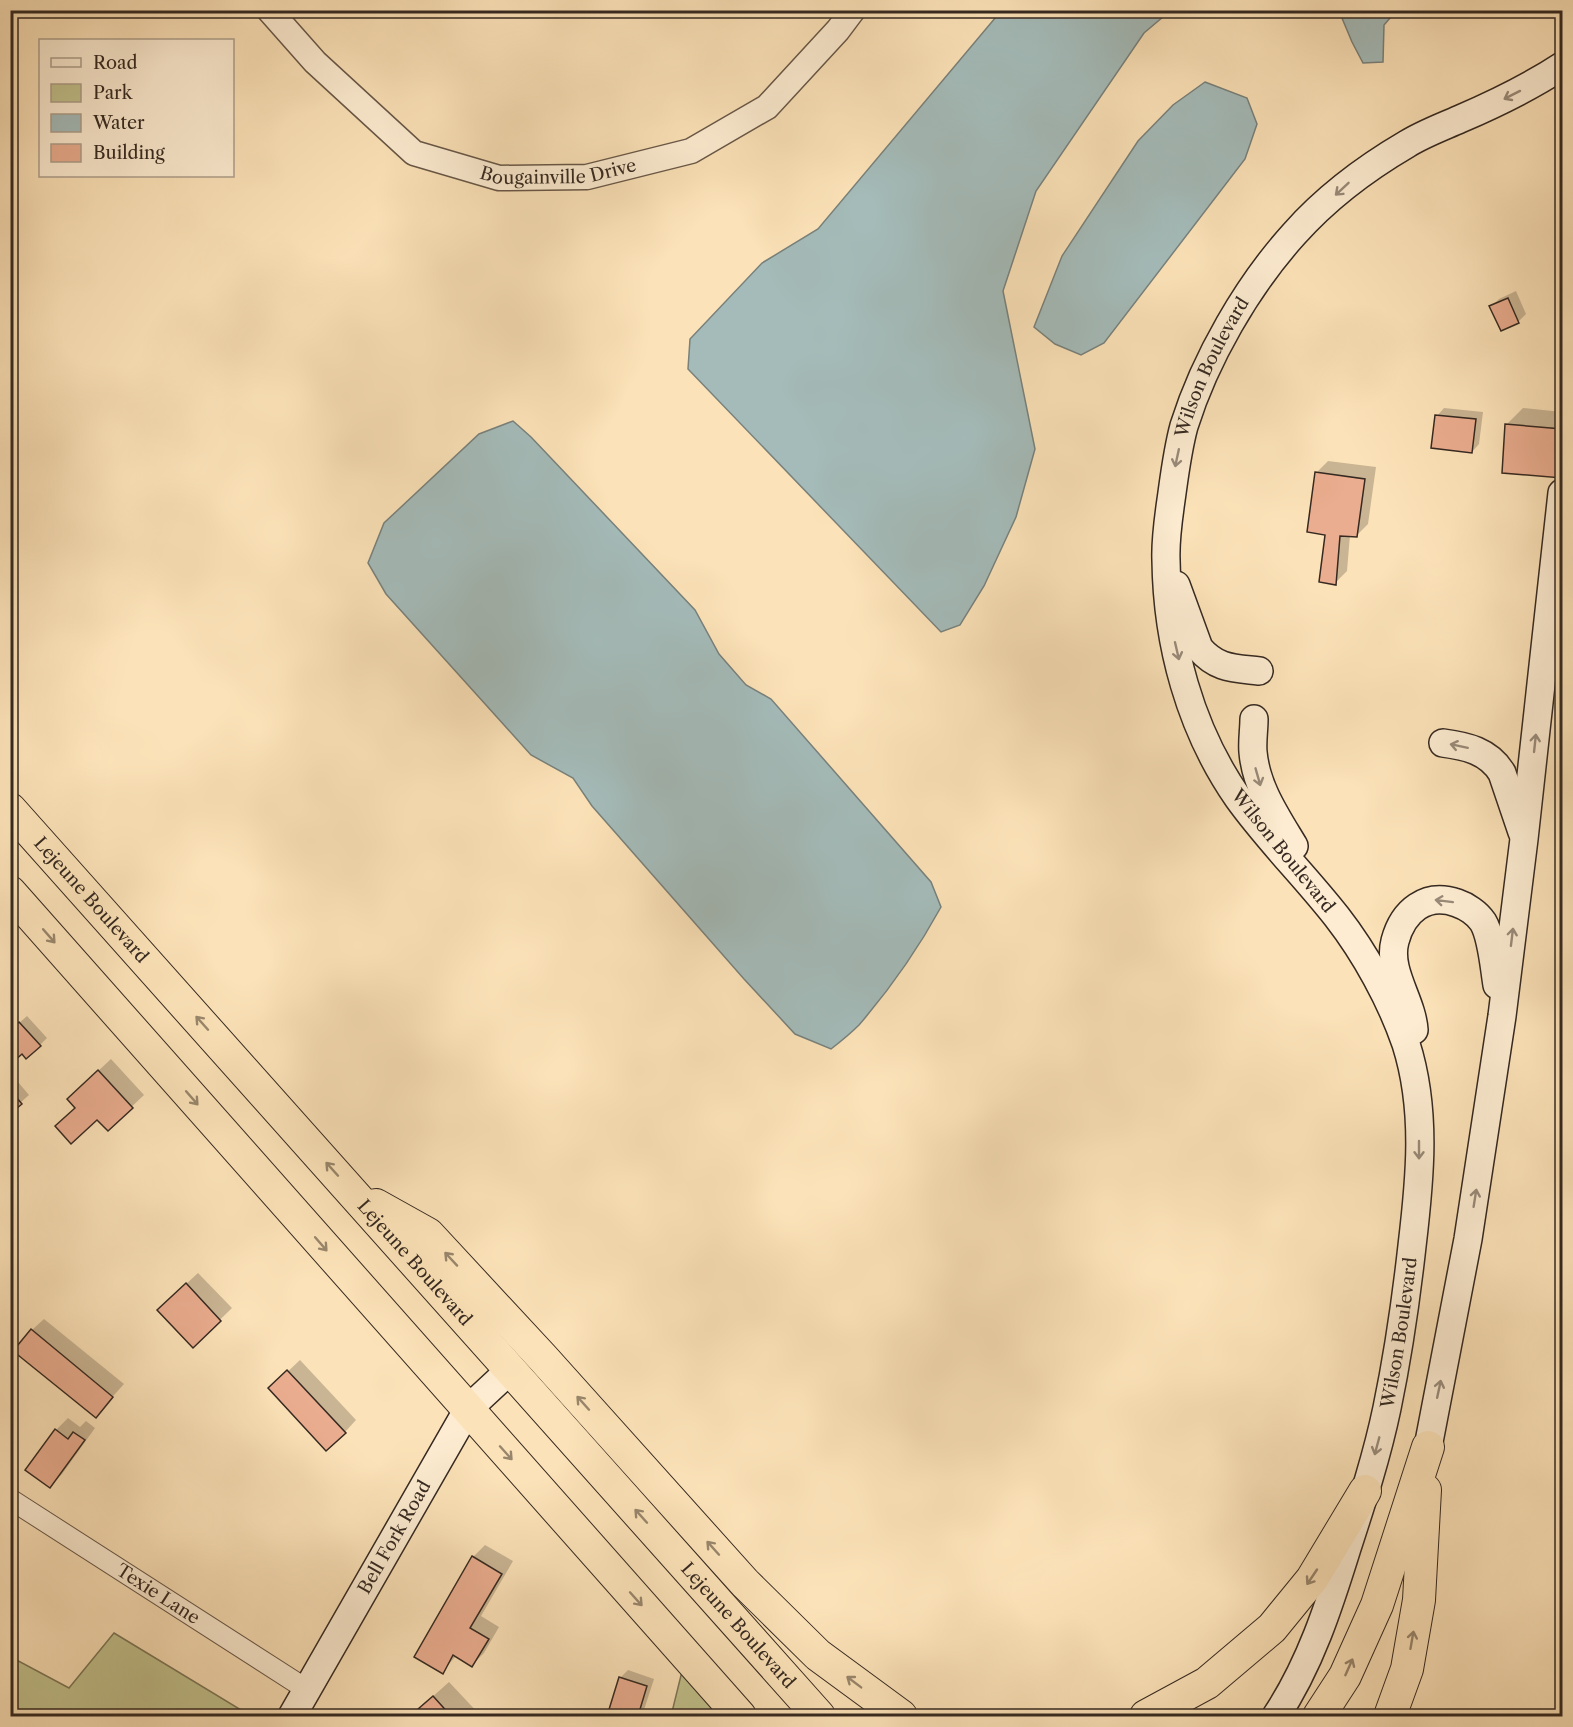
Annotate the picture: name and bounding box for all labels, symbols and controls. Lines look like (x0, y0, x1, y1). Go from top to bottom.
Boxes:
legend (39, 39, 234, 177)
text: Road (93, 52, 138, 74)
text: Park (93, 82, 134, 104)
one-way arrow (1503, 90, 1521, 101)
text: Water (92, 112, 145, 134)
text: Building (93, 142, 165, 164)
street label: Bougainville Drive (477, 154, 638, 190)
one-way arrow (1334, 182, 1349, 196)
street label: Wilson Boulevard (1170, 293, 1254, 441)
one-way arrow (1171, 448, 1183, 467)
one-way arrow (1171, 641, 1183, 660)
one-way arrow (1529, 734, 1540, 754)
one-way arrow (1450, 740, 1470, 751)
one-way arrow (1253, 767, 1264, 786)
street label: Wilson Boulevard (1226, 784, 1339, 917)
street label: Lejeune Boulevard (29, 833, 153, 968)
one-way arrow (1434, 895, 1454, 906)
one-way arrow (1506, 927, 1517, 947)
one-way arrow (42, 928, 56, 943)
one-way arrow (195, 1016, 209, 1031)
one-way arrow (185, 1090, 199, 1105)
one-way arrow (1414, 1139, 1425, 1159)
one-way arrow (325, 1162, 339, 1177)
one-way arrow (1469, 1188, 1480, 1208)
street label: Lejeune Boulevard (353, 1195, 477, 1330)
one-way arrow (314, 1236, 328, 1251)
one-way arrow (444, 1252, 458, 1267)
street label: Wilson Boulevard (1376, 1256, 1422, 1411)
one-way arrow (1434, 1380, 1445, 1400)
one-way arrow (576, 1395, 590, 1410)
one-way arrow (1371, 1436, 1382, 1455)
one-way arrow (499, 1445, 513, 1460)
street label: Bell Fork Road (353, 1477, 436, 1598)
one-way arrow (634, 1509, 648, 1524)
one-way arrow (706, 1541, 720, 1556)
street label: Lejeune Boulevard (676, 1558, 800, 1693)
street label: Texie Lane (112, 1559, 204, 1629)
one-way arrow (1306, 1568, 1319, 1585)
one-way arrow (629, 1591, 643, 1606)
one-way arrow (1406, 1631, 1417, 1651)
one-way arrow (1344, 1658, 1356, 1676)
one-way arrow (847, 1676, 863, 1688)

